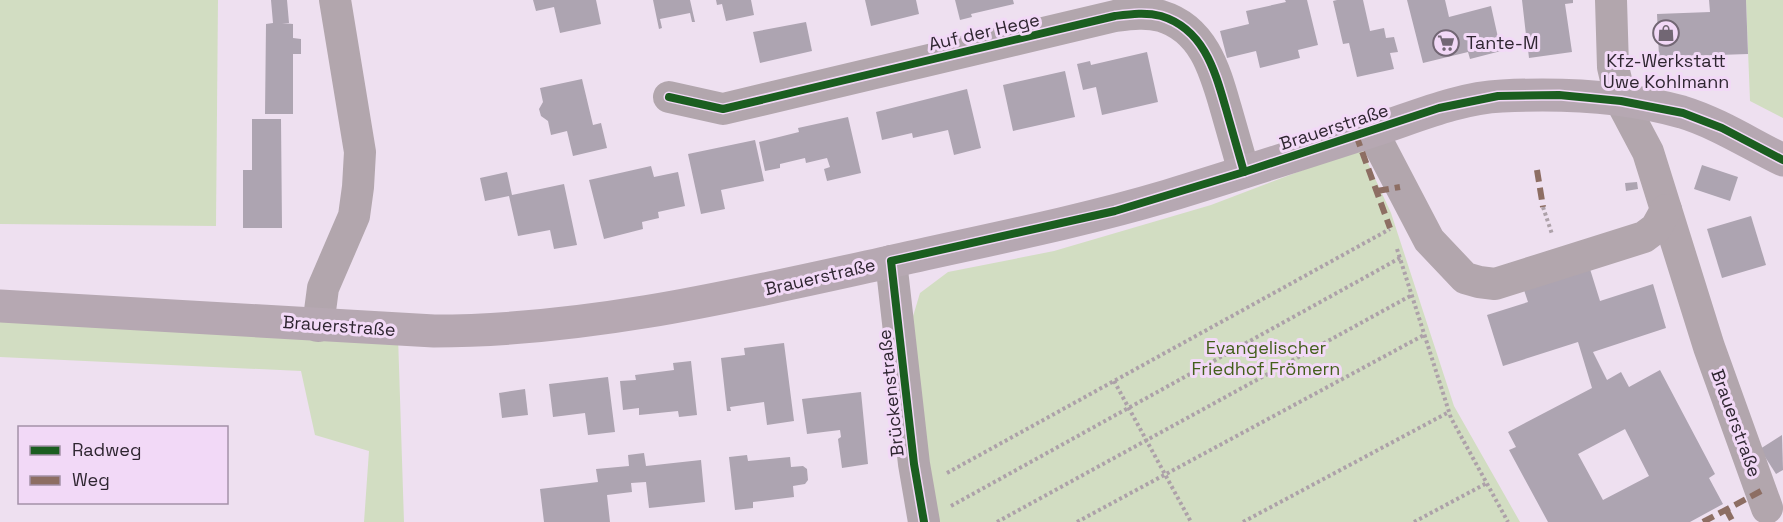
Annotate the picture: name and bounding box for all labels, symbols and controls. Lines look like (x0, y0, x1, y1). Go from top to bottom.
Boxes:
street label: Auf der Hege (926, 8, 1042, 55)
shop icon: Kfz-Werkstatt Uwe Kohlmann (1651, 18, 1681, 48)
supermarket icon: Tante-M (1431, 28, 1461, 58)
place label: Tante-M (1466, 31, 1539, 54)
place label: Kfz-Werkstatt Uwe Kohlmann (1603, 49, 1729, 93)
street label: Brauerstraße (1276, 98, 1391, 155)
street label: Brauerstraße (762, 253, 878, 300)
street label: Brauerstraße (282, 310, 396, 341)
street label: Brückenstraße (872, 328, 909, 458)
park label: Evangelischer Friedhof Frömern (1192, 336, 1340, 380)
street label: Brauerstraße (1706, 366, 1767, 480)
legend (18, 426, 228, 504)
text: Radweg (72, 438, 142, 461)
text: Weg (72, 468, 110, 491)

